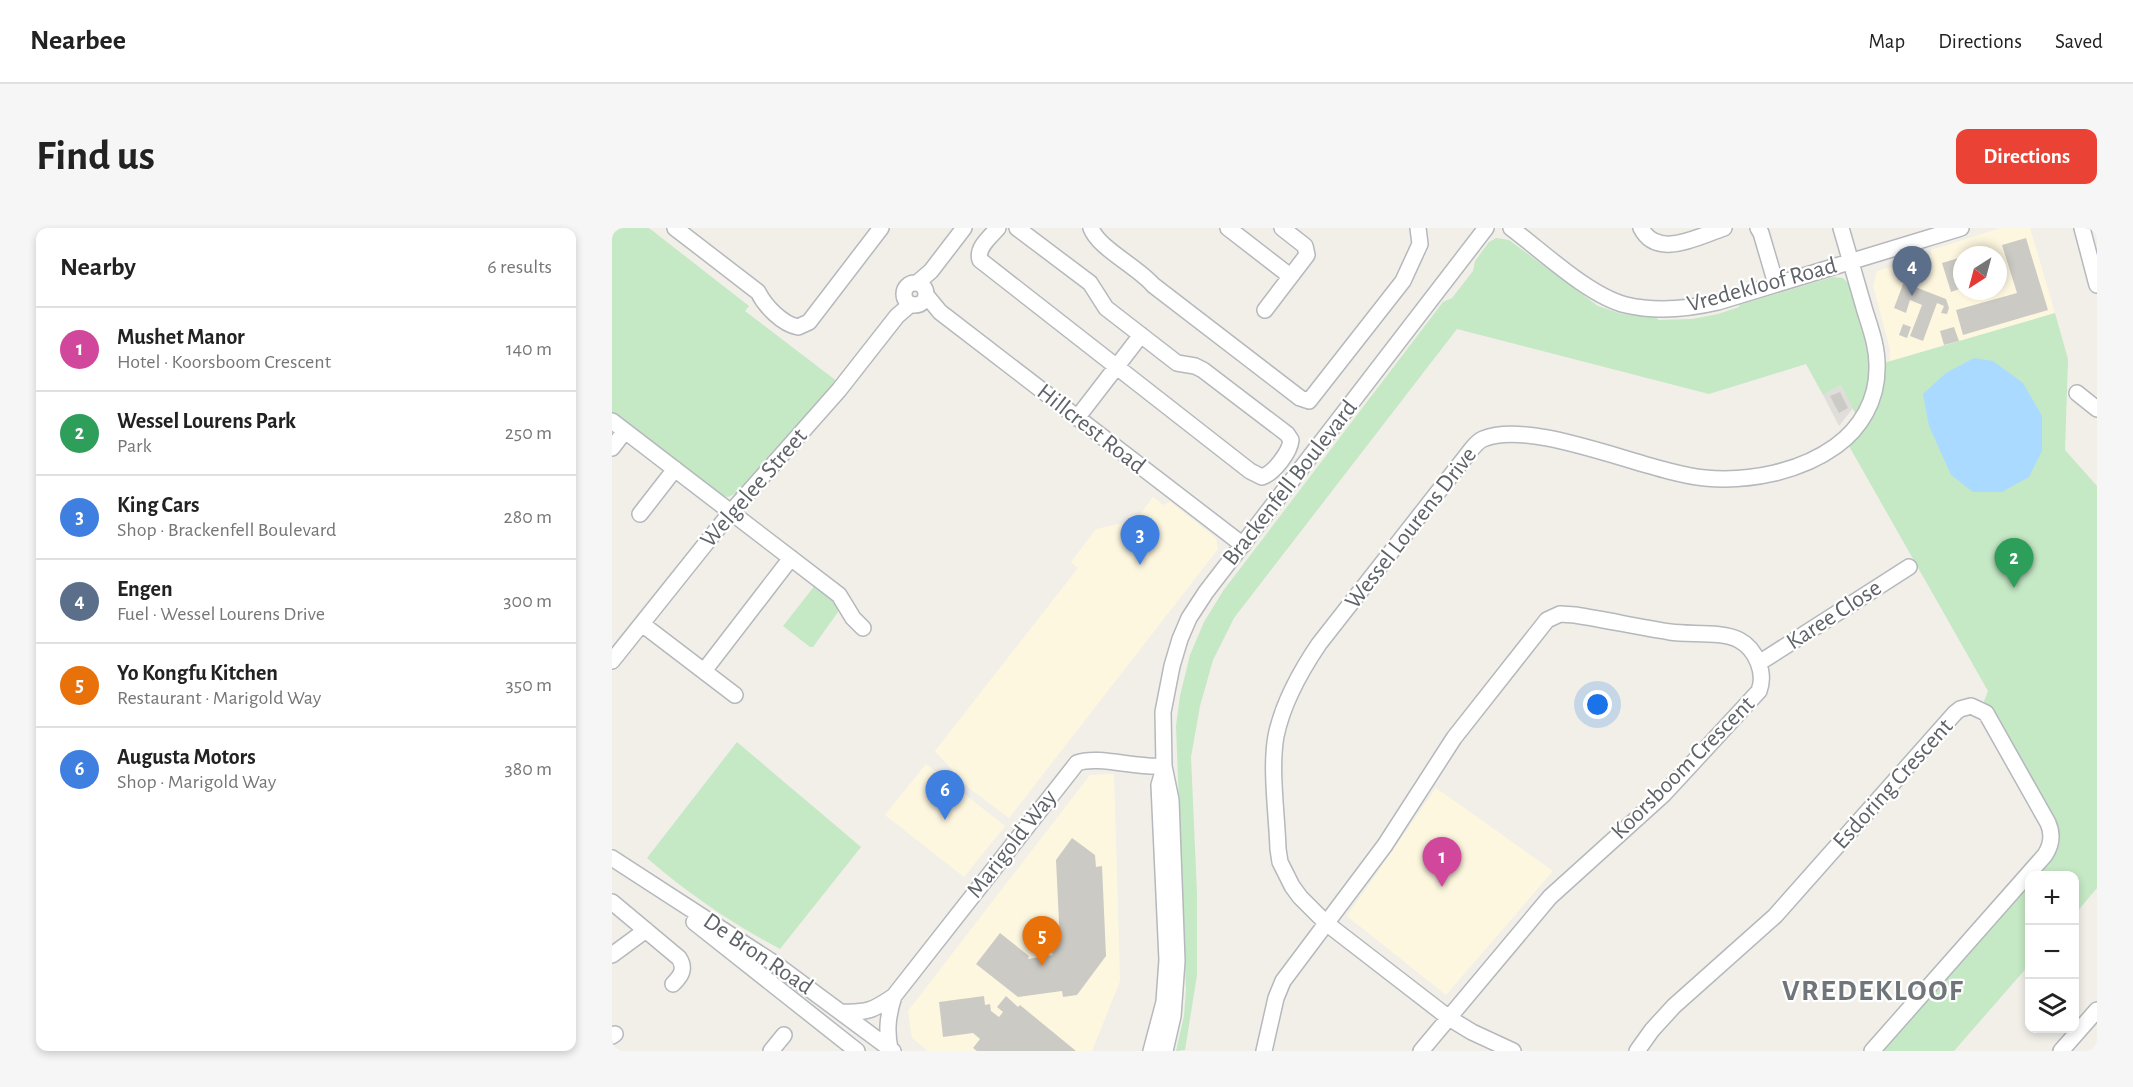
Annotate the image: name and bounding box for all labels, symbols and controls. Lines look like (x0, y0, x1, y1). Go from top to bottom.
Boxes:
text: Nearbee (30, 27, 126, 55)
text: Map (1869, 31, 1905, 52)
text: Directions (1938, 31, 2022, 52)
text: Saved (2055, 31, 2103, 52)
button: Directions (1956, 129, 2097, 184)
text: Find us (36, 135, 155, 177)
north arrow (1953, 246, 2007, 300)
pin: 4 (1892, 247, 1932, 296)
text: Nearby (60, 254, 136, 280)
street label: Vredekloof Road (1685, 254, 1839, 316)
text: 6 results (487, 257, 552, 277)
text: Mushet Manor (117, 326, 245, 348)
text: 1 (76, 339, 83, 359)
text: 140 m (506, 339, 552, 359)
text: Hotel · Koorsboom Crescent (117, 352, 331, 372)
street label: Hillcrest Road (1032, 379, 1150, 479)
street label: Brackenfell Boulevard (1218, 396, 1362, 570)
text: Wessel Lourens Park (117, 410, 296, 432)
text: 2 (75, 423, 84, 443)
text: 250 m (505, 423, 552, 443)
street label: Welgelee Street (696, 424, 812, 552)
text: Park (117, 436, 152, 456)
street label: Wessel Lourens Drive (1341, 443, 1481, 613)
text: King Cars (117, 494, 199, 516)
text: 3 (75, 507, 84, 527)
text: 280 m (504, 507, 552, 527)
pin: 3 (1120, 516, 1160, 565)
text: Shop · Brackenfell Boulevard (117, 520, 336, 540)
pin: 2 (1994, 538, 2034, 588)
street label: Karee Close (1782, 576, 1886, 654)
text: Engen (117, 578, 173, 600)
text: 4 (74, 591, 85, 611)
text: 300 m (503, 591, 552, 611)
text: Fuel · Wessel Lourens Drive (117, 604, 325, 624)
text: Yo Kongfu Kitchen (117, 662, 278, 684)
text: 5 (75, 675, 84, 695)
text: 350 m (506, 675, 552, 695)
text: Restaurant · Marigold Way (117, 688, 321, 708)
your location (1583, 690, 1612, 719)
street label: Koorsboom Crescent (1607, 692, 1759, 844)
street label: Esdoring Crescent (1829, 714, 1958, 854)
text: Augusta Motors (117, 746, 256, 768)
text: 6 (75, 759, 84, 779)
text: 380 m (504, 759, 552, 779)
pin: 6 (926, 770, 964, 820)
text: Shop · Marigold Way (117, 772, 276, 792)
street label: Marigold Way (963, 785, 1061, 903)
pin: 1 (1422, 838, 1462, 887)
map controls (2025, 871, 2079, 1033)
button: + (2025, 871, 2079, 925)
street label: De Bron Road (699, 909, 817, 999)
pin: 5 (1022, 916, 1062, 966)
button: − (2025, 925, 2079, 979)
district label: VREDEKLOOF (1782, 976, 1964, 1006)
button: layers (2025, 979, 2079, 1033)

